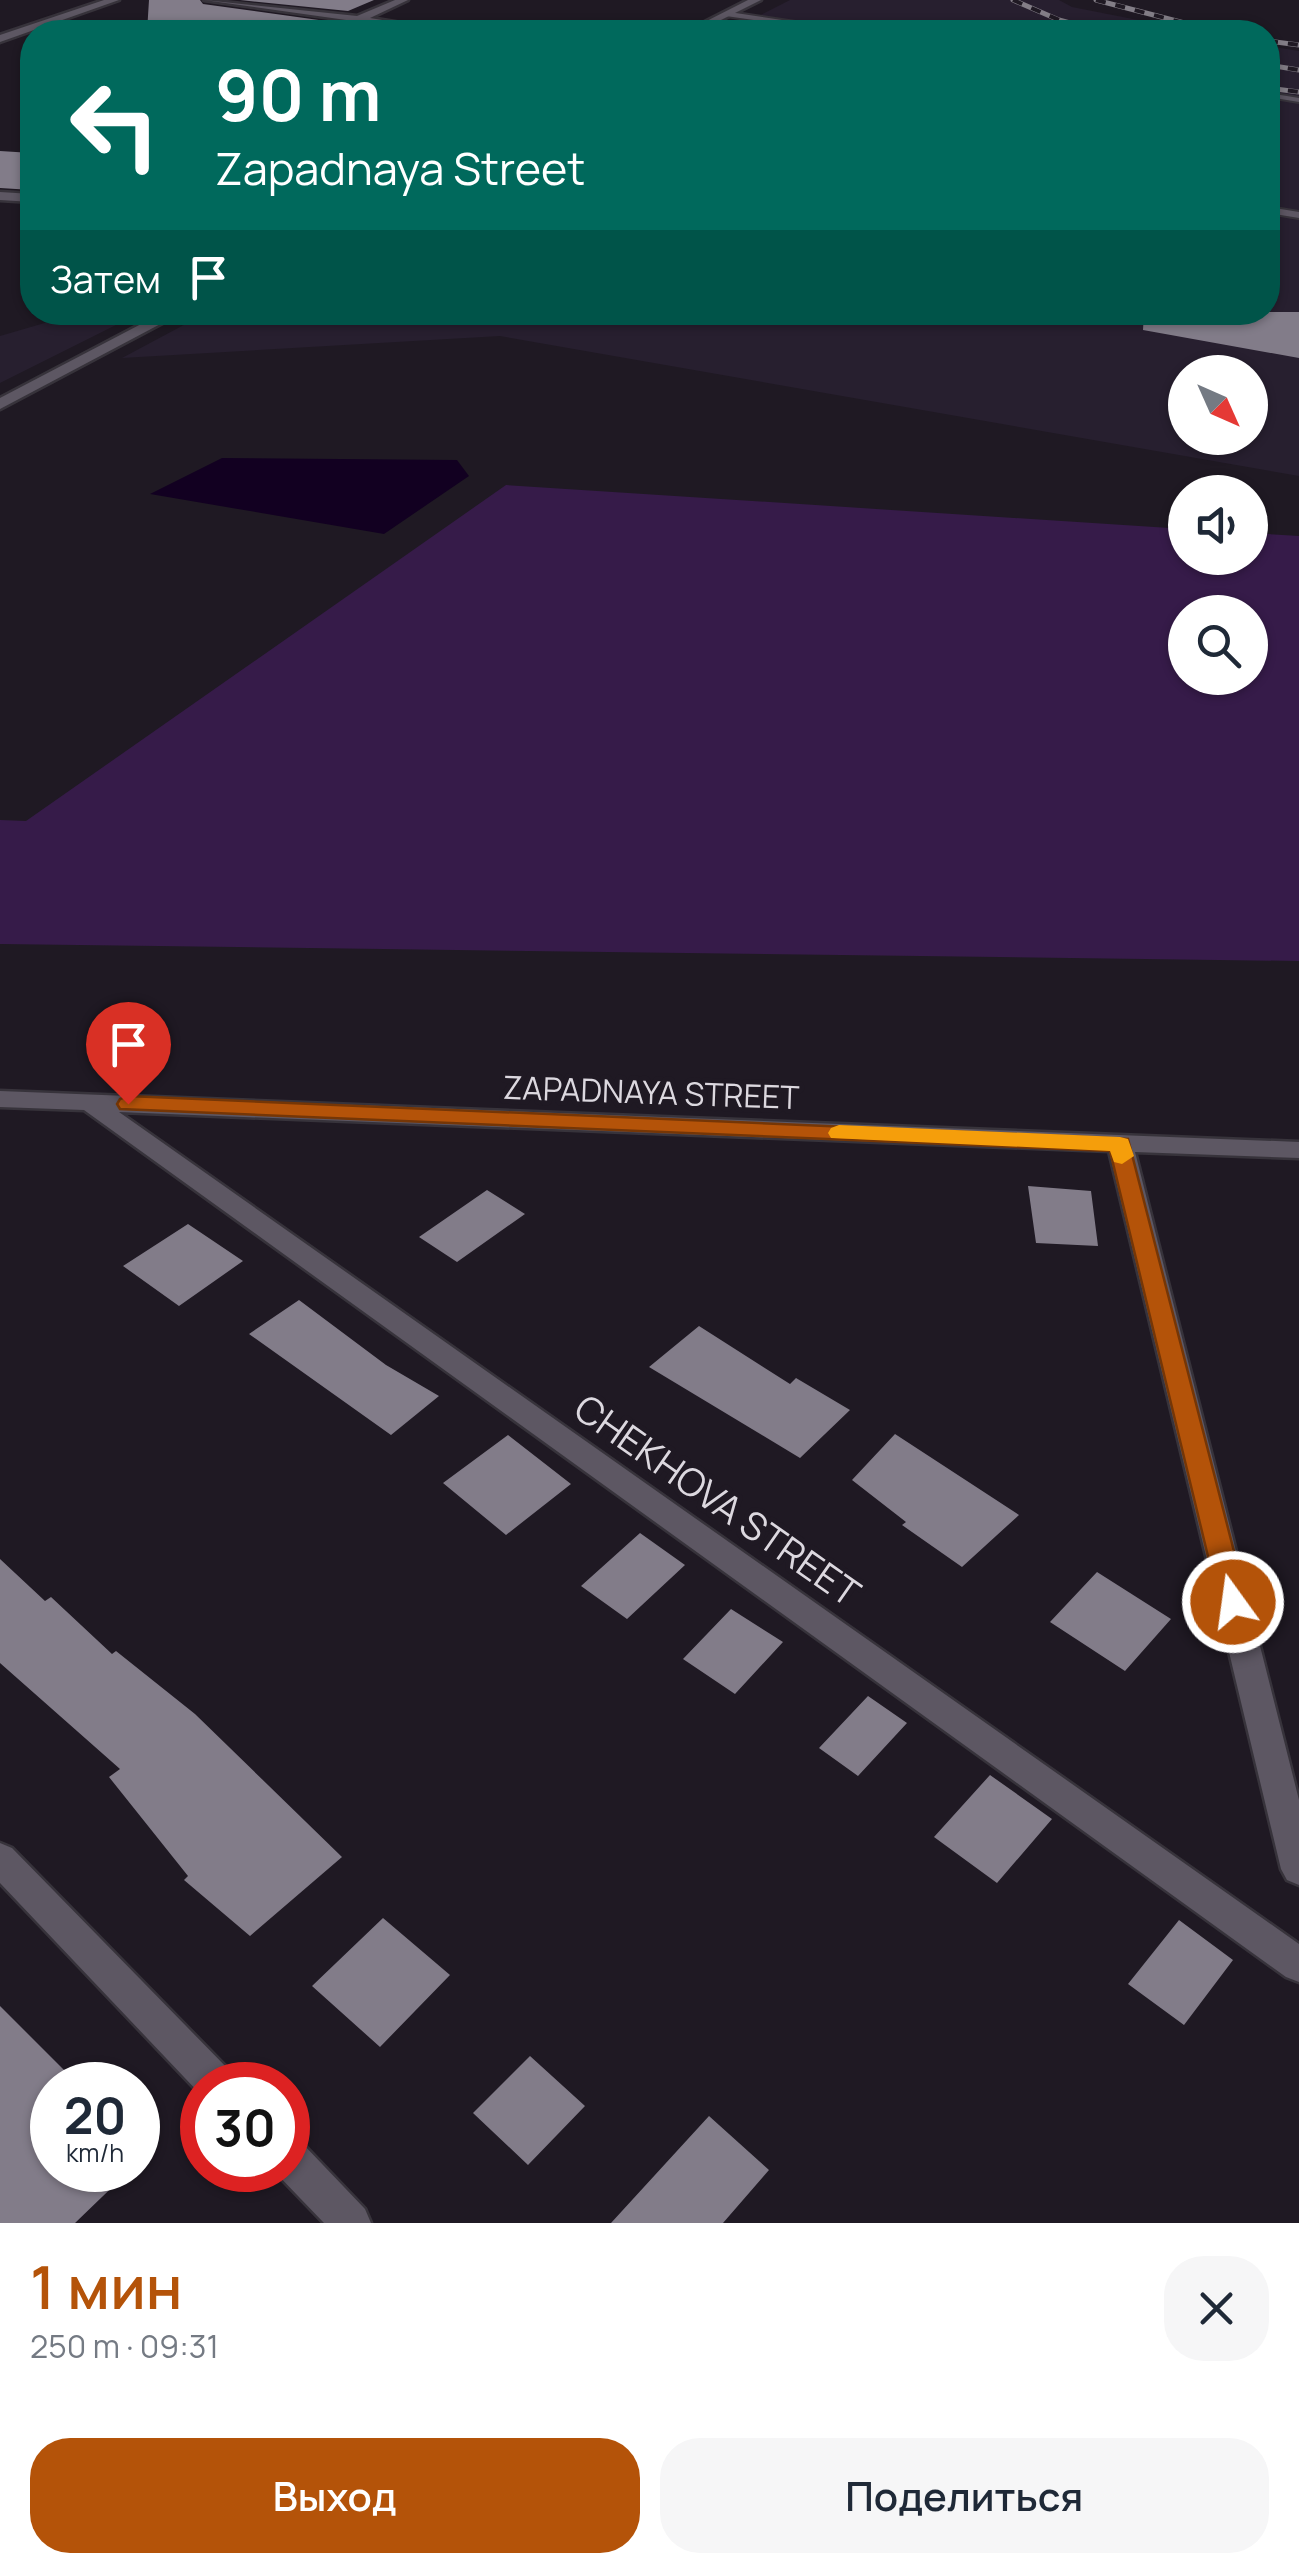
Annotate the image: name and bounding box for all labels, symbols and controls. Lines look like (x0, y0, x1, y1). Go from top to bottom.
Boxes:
text: 90 m (215, 46, 382, 142)
icon: left (50, 60, 180, 190)
text: Zapadnaya Street (215, 137, 585, 199)
icon: arrive (181, 250, 236, 305)
text: Затем (50, 252, 161, 304)
north arrow (1168, 355, 1268, 455)
map controls (1168, 355, 1268, 695)
button: sound (1168, 475, 1268, 575)
button: search (1168, 595, 1268, 695)
pin (86, 1002, 171, 1105)
icon: arrive (101, 1017, 156, 1072)
street label: ZAPADNAYA STREET (502, 1065, 800, 1119)
street label: CHEKHOVA STREET (565, 1381, 872, 1618)
position arrow (1181, 1550, 1285, 1654)
speed limit sign: 30 (180, 2062, 310, 2192)
text: 20 (64, 2081, 126, 2149)
text: km/h (66, 2135, 124, 2170)
text: 1 мин (30, 2245, 183, 2327)
button: close (1164, 2256, 1269, 2361)
text: 250 m · 09:31 (30, 2324, 219, 2368)
button: Выход (30, 2438, 640, 2553)
button: Поделиться (660, 2438, 1269, 2553)

